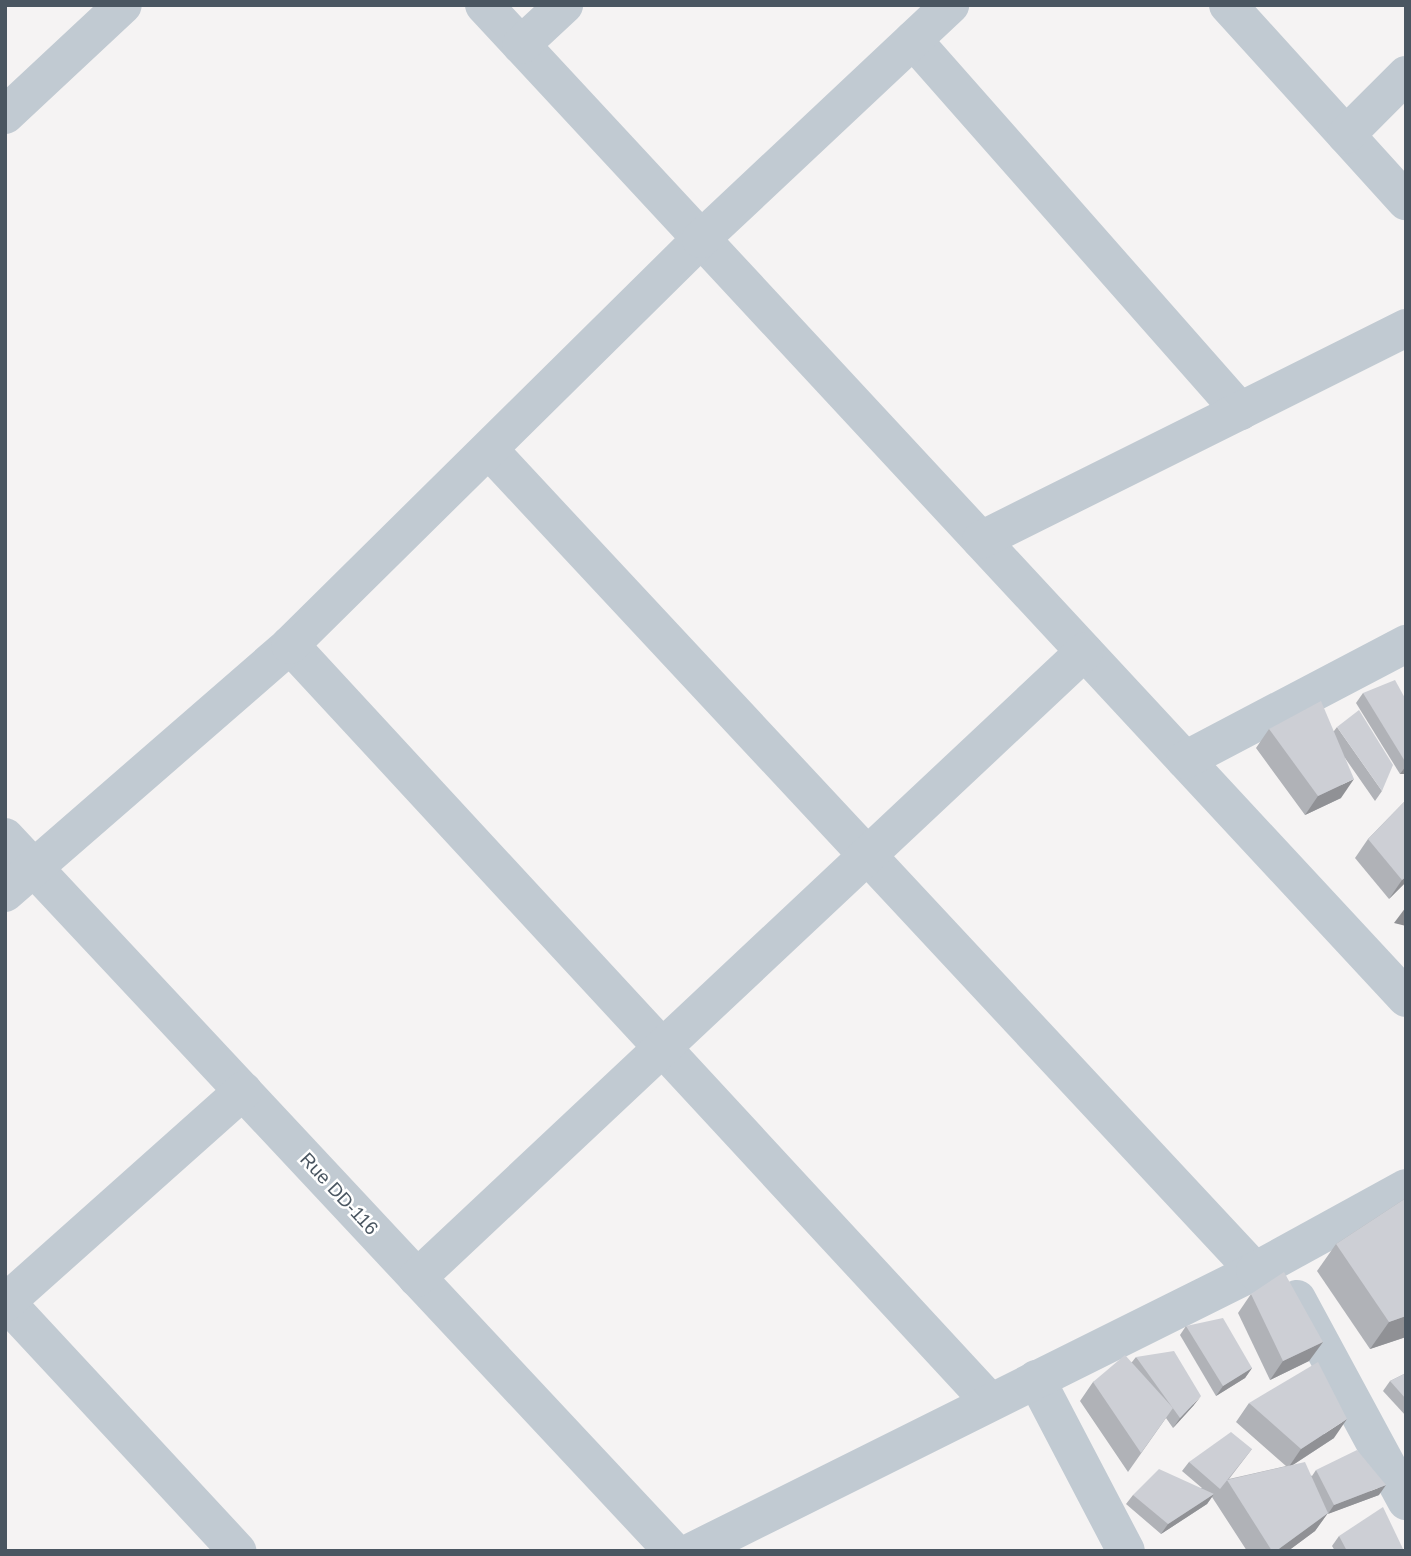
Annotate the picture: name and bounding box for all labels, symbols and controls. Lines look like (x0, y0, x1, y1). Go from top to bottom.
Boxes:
street label: Rue DD-116 (295, 1148, 383, 1240)

